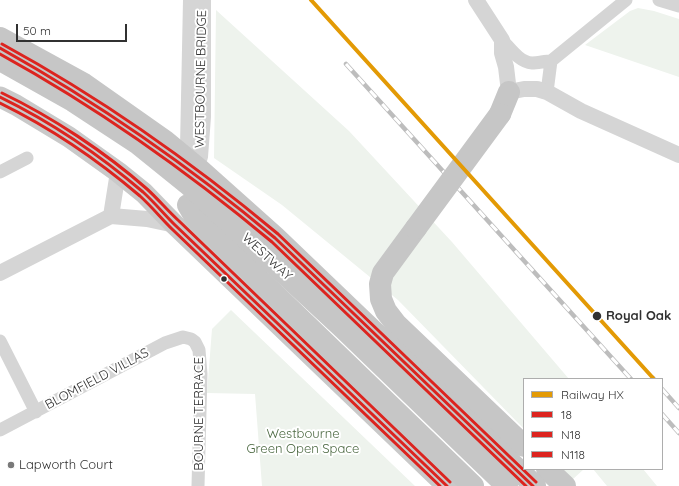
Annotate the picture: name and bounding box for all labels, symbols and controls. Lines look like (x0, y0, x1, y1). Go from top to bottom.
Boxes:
street label: WESTBOURNE BRIDGE (192, 10, 210, 148)
scale bar (18, 16, 129, 42)
text: 50 m (23, 23, 51, 38)
street label: WESTWAY (239, 230, 295, 284)
unlabelled marker (219, 274, 229, 284)
place label: Royal Oak (606, 308, 671, 324)
marker: Royal Oak (591, 310, 603, 322)
street label: BLOMFIELD VILLAS (42, 345, 152, 413)
street label: BOURNE TERRACE (191, 357, 207, 471)
legend (523, 378, 663, 470)
text: Railway HX (561, 387, 624, 402)
text: 18 (561, 407, 572, 422)
park label: Westbourne Green Open Space (247, 426, 359, 457)
text: N18 (561, 427, 581, 442)
text: N118 (561, 447, 585, 462)
place label: Lapworth Court (19, 457, 113, 473)
marker: Lapworth Court (6, 460, 16, 470)

